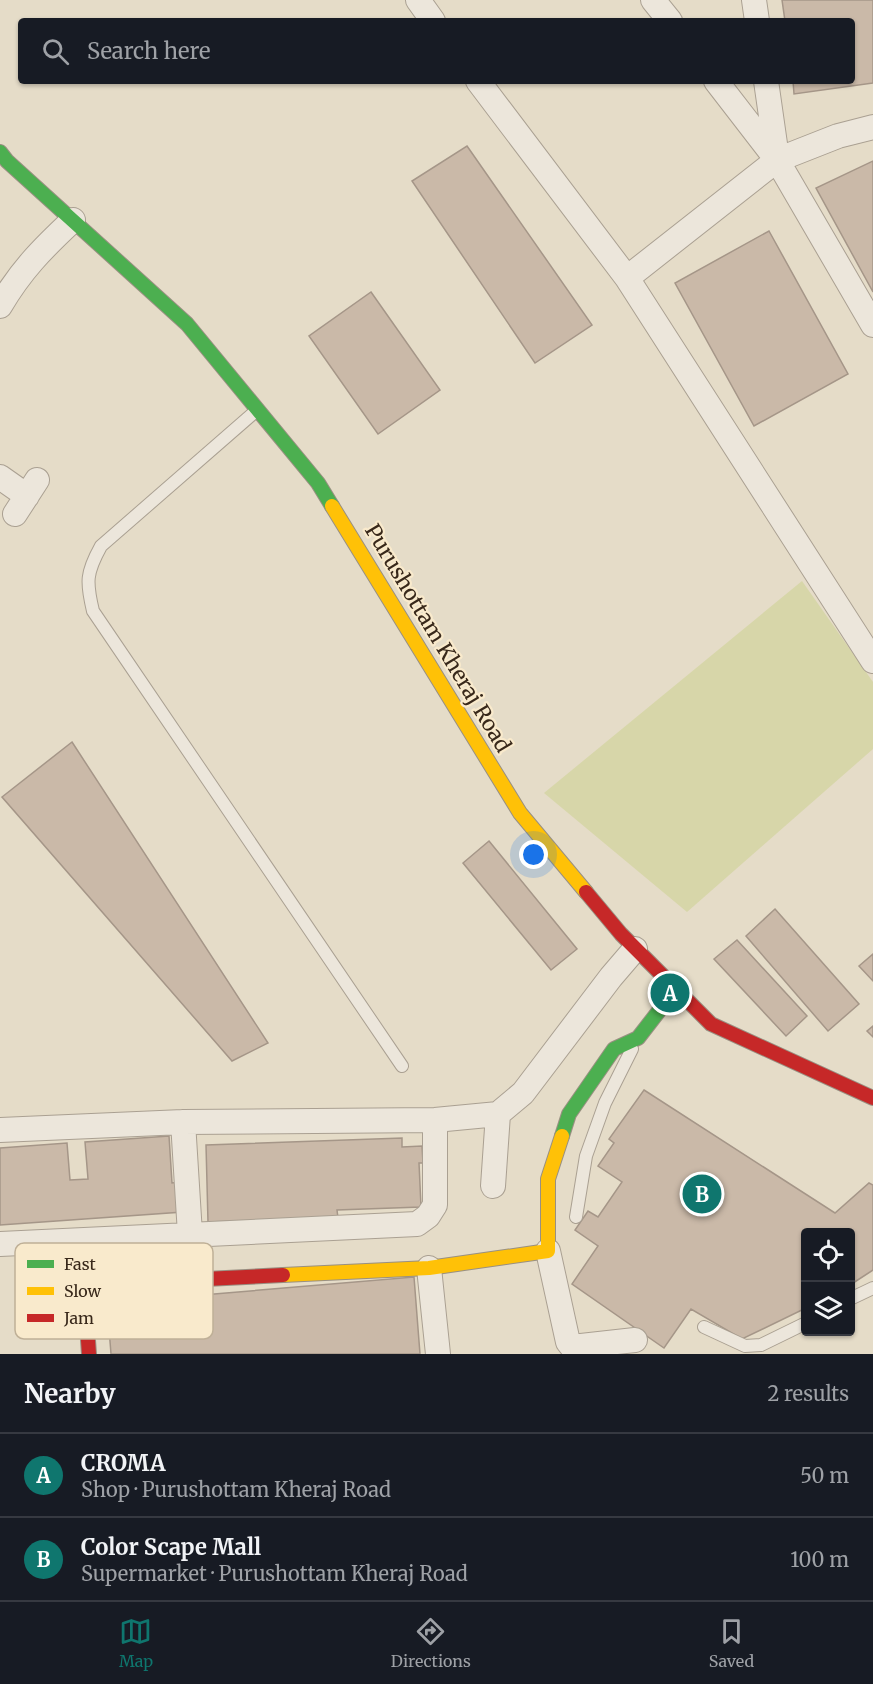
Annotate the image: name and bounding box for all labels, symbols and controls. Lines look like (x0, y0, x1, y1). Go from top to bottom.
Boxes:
search box (18, 18, 855, 84)
icon: search (39, 35, 72, 68)
text: Search here (87, 37, 210, 65)
street label: Purushottam Kheraj Road (359, 519, 517, 757)
your location (519, 840, 548, 869)
pin: A (650, 970, 690, 1016)
pin: B (682, 1172, 722, 1216)
map controls (801, 1228, 855, 1336)
button: locate (801, 1228, 855, 1282)
legend (15, 1243, 213, 1339)
text: Fast (64, 1254, 97, 1274)
text: Slow (64, 1281, 102, 1301)
button: layers (801, 1282, 855, 1336)
text: Jam (63, 1308, 94, 1328)
text: Nearby (24, 1377, 116, 1410)
text: 2 results (767, 1381, 849, 1406)
text: CROMA (81, 1449, 165, 1477)
text: A (36, 1463, 51, 1488)
text: 50 m (800, 1463, 849, 1488)
text: Shop · Purushottam Kheraj Road (81, 1477, 391, 1502)
text: Color Scape Mall (81, 1533, 261, 1561)
text: B (37, 1547, 50, 1572)
text: 100 m (790, 1547, 849, 1572)
text: Supermarket · Purushottam Kheraj Road (81, 1561, 468, 1586)
tab: Map (119, 1615, 153, 1671)
tab: Directions (391, 1615, 471, 1671)
tab: Saved (709, 1615, 754, 1671)

